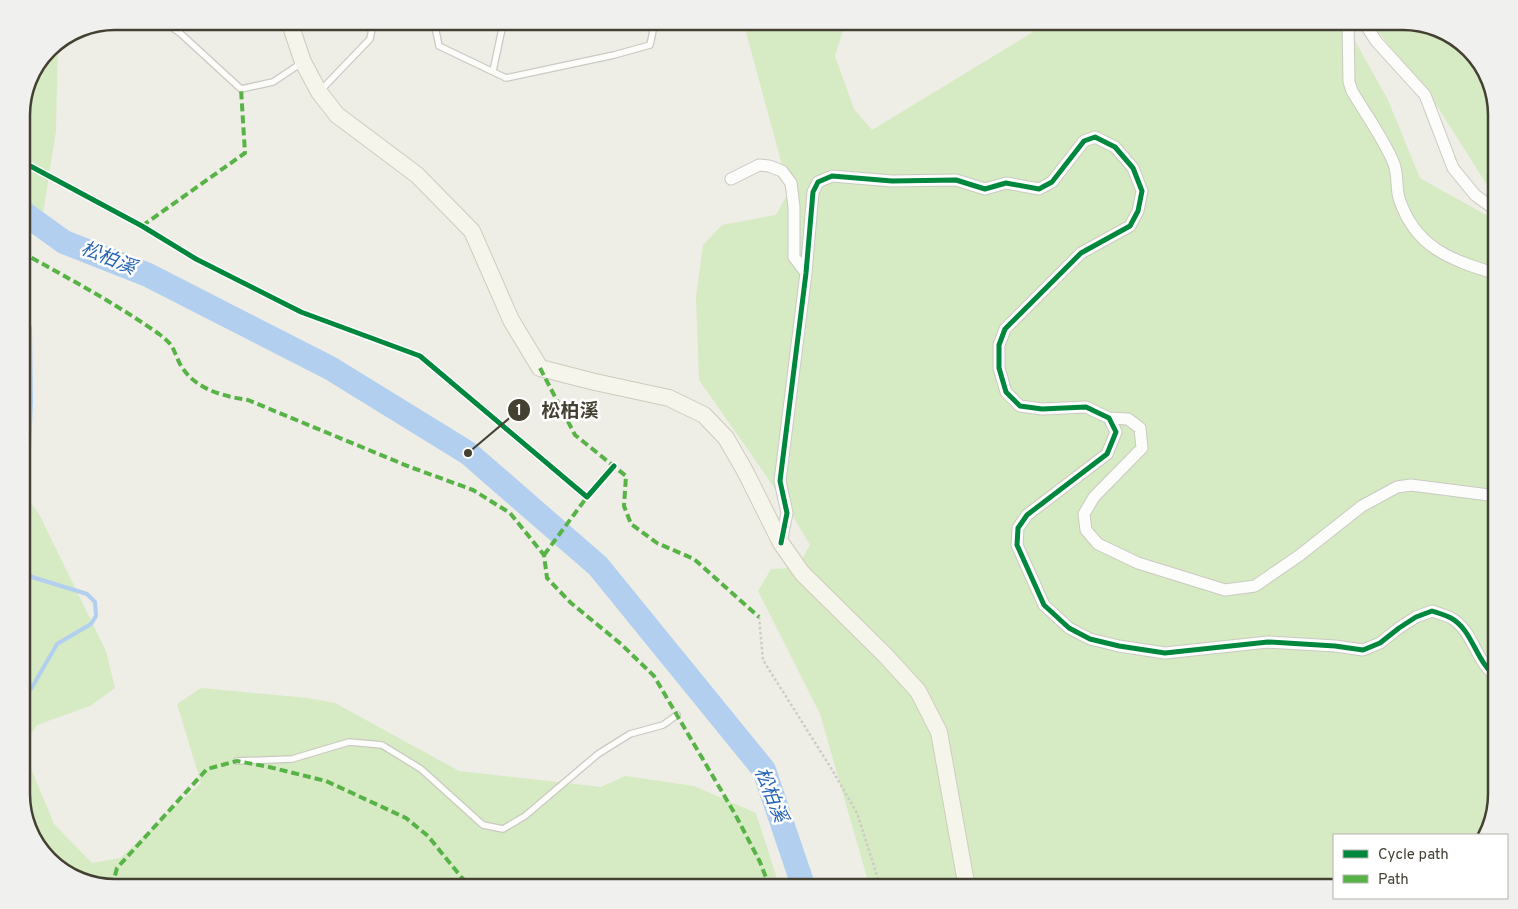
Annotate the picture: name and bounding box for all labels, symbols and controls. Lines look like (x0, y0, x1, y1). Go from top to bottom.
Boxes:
water label: 松柏溪 (77, 237, 142, 282)
callout: 松柏溪 (506, 393, 608, 427)
text: 松柏溪 (541, 400, 599, 424)
text: 1 (516, 402, 522, 421)
water label: 松柏溪 (748, 764, 793, 829)
legend (1333, 834, 1508, 899)
text: Cycle path (1378, 846, 1449, 865)
text: Path (1378, 871, 1409, 890)

